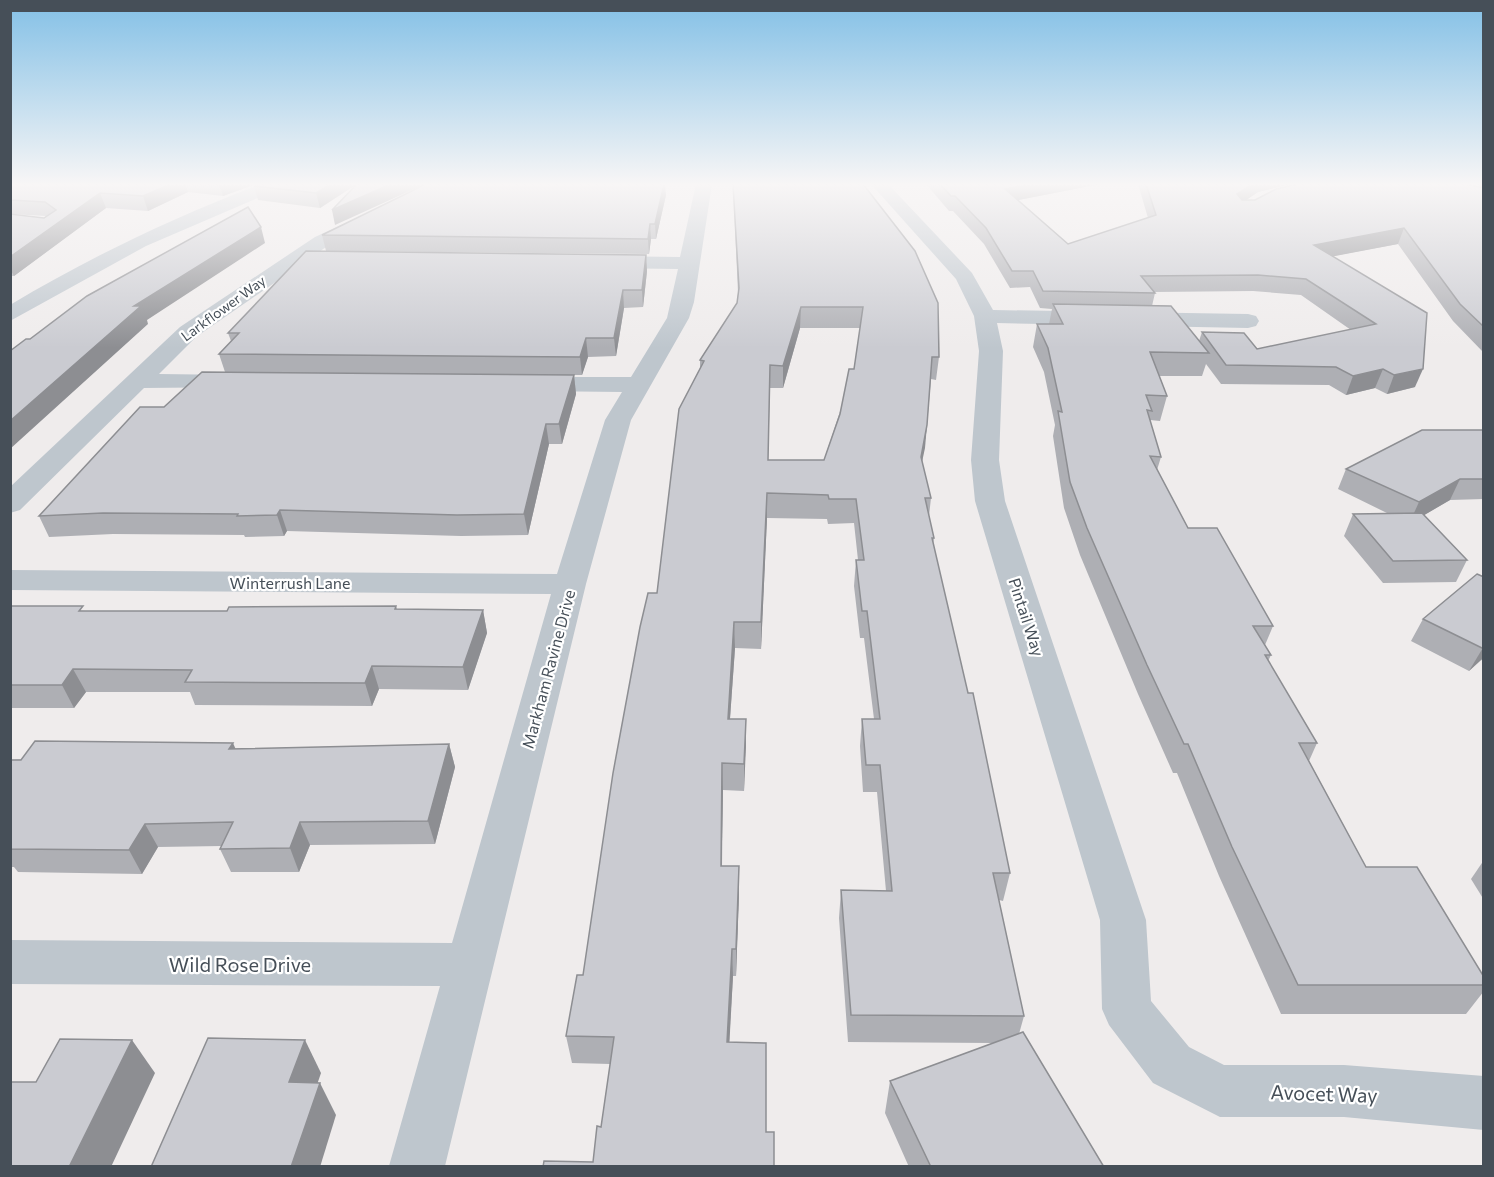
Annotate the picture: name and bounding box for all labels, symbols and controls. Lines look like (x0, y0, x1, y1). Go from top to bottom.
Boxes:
street label: Larkflower Way (177, 272, 269, 344)
street label: Winterrush Lane (230, 573, 350, 592)
street label: Pintail Way (1005, 575, 1049, 659)
street label: Markham Ravine Drive (518, 587, 578, 751)
street label: Wild Rose Drive (169, 952, 311, 976)
street label: Avocet Way (1270, 1079, 1378, 1107)

